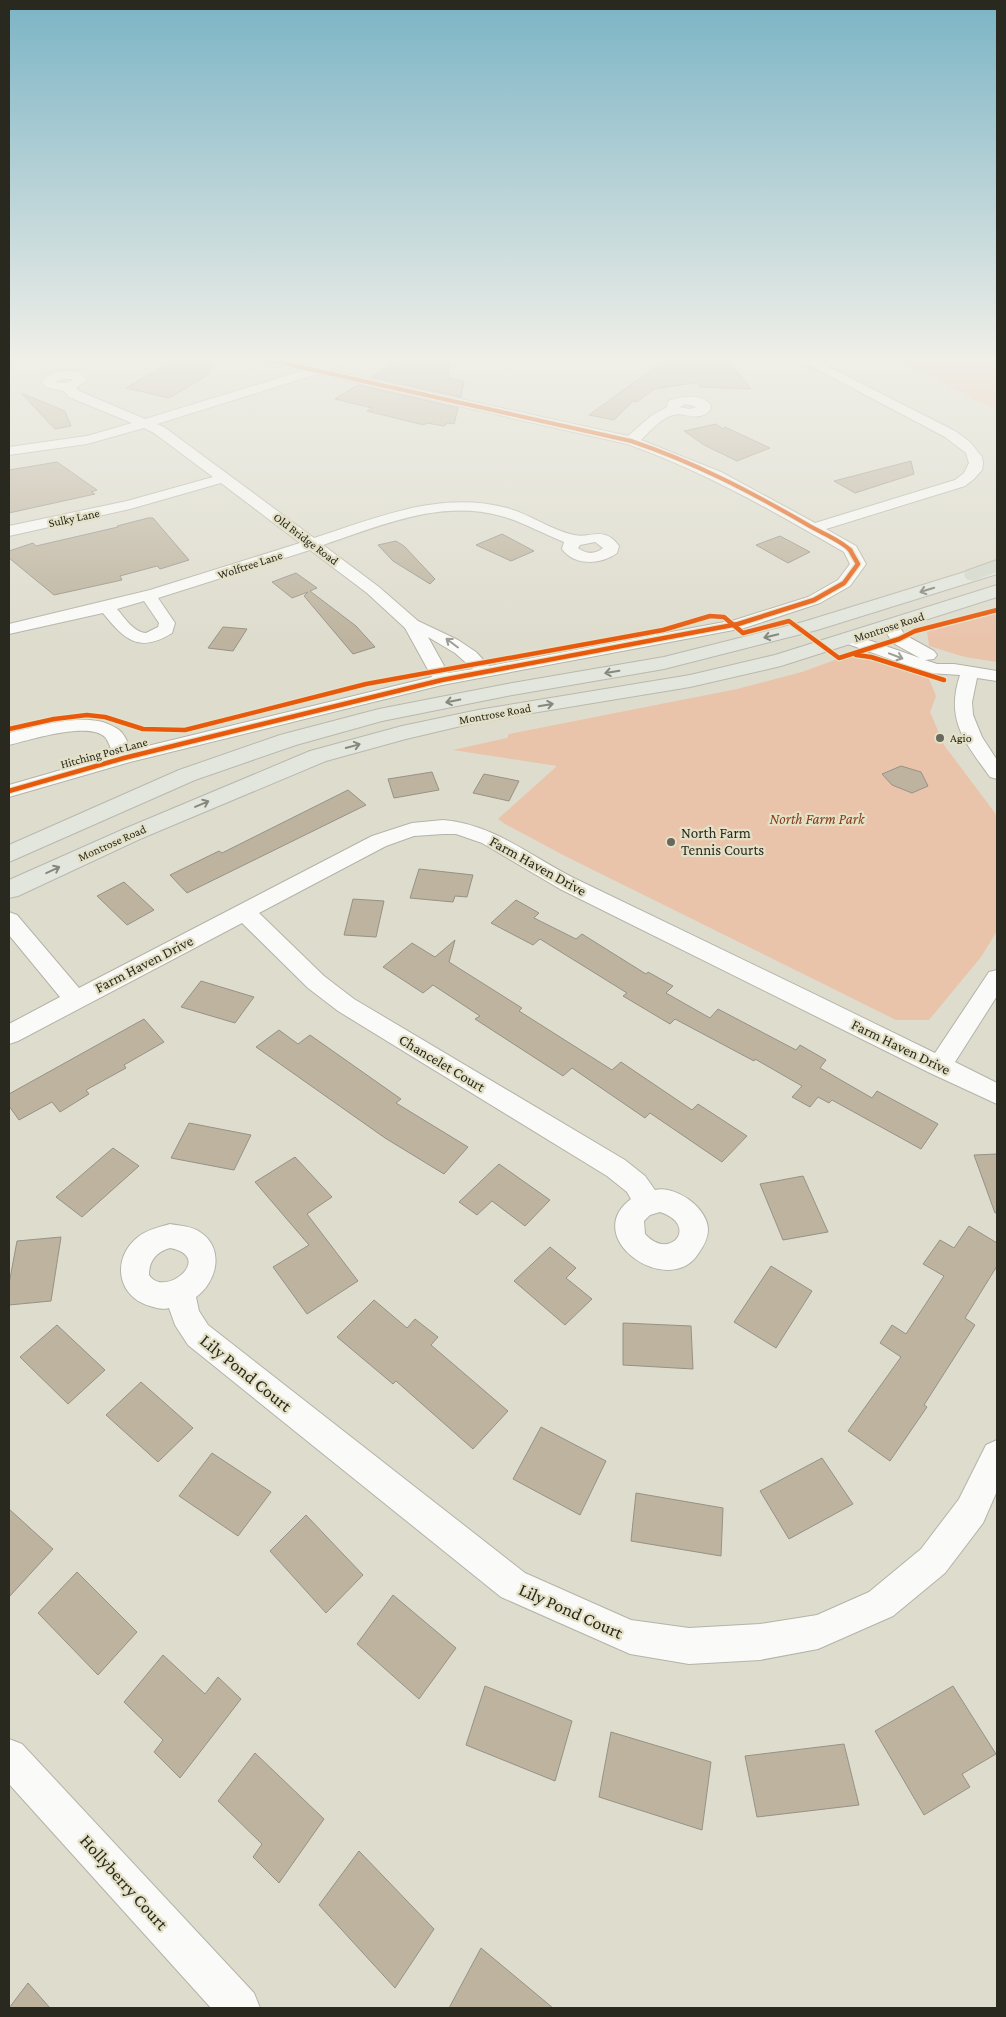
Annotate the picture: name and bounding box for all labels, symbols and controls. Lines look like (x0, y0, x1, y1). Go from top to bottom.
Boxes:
street label: Sulky Lane (47, 506, 101, 530)
street label: Old Bridge Road (271, 510, 342, 568)
street label: Wolftree Lane (216, 548, 284, 582)
one-way arrow (919, 585, 935, 595)
street label: Montrose Road (852, 609, 926, 645)
one-way arrow (763, 632, 779, 641)
one-way arrow (445, 638, 459, 648)
one-way arrow (888, 652, 903, 661)
one-way arrow (605, 667, 621, 677)
one-way arrow (445, 696, 461, 706)
one-way arrow (538, 699, 554, 709)
street label: Montrose Road (458, 701, 533, 727)
place label: Agio (950, 731, 972, 745)
marker: Agio (934, 732, 946, 744)
street label: Hitching Post Lane (59, 735, 149, 771)
one-way arrow (345, 741, 361, 750)
one-way arrow (194, 799, 209, 809)
park label: North Farm Park (770, 811, 866, 827)
street label: Montrose Road (76, 822, 149, 864)
place label: North Farm Tennis Courts (681, 825, 764, 858)
street label: Farm Haven Drive (487, 833, 589, 899)
marker: North Farm Tennis Courts (665, 836, 677, 848)
one-way arrow (45, 864, 60, 874)
street label: Farm Haven Drive (92, 932, 196, 996)
street label: Farm Haven Drive (849, 1016, 953, 1078)
street label: Chancelet Court (396, 1031, 489, 1095)
street label: Lily Pond Court (196, 1330, 296, 1417)
street label: Lily Pond Court (516, 1579, 627, 1643)
street label: Hollyberry Court (76, 1830, 173, 1935)

